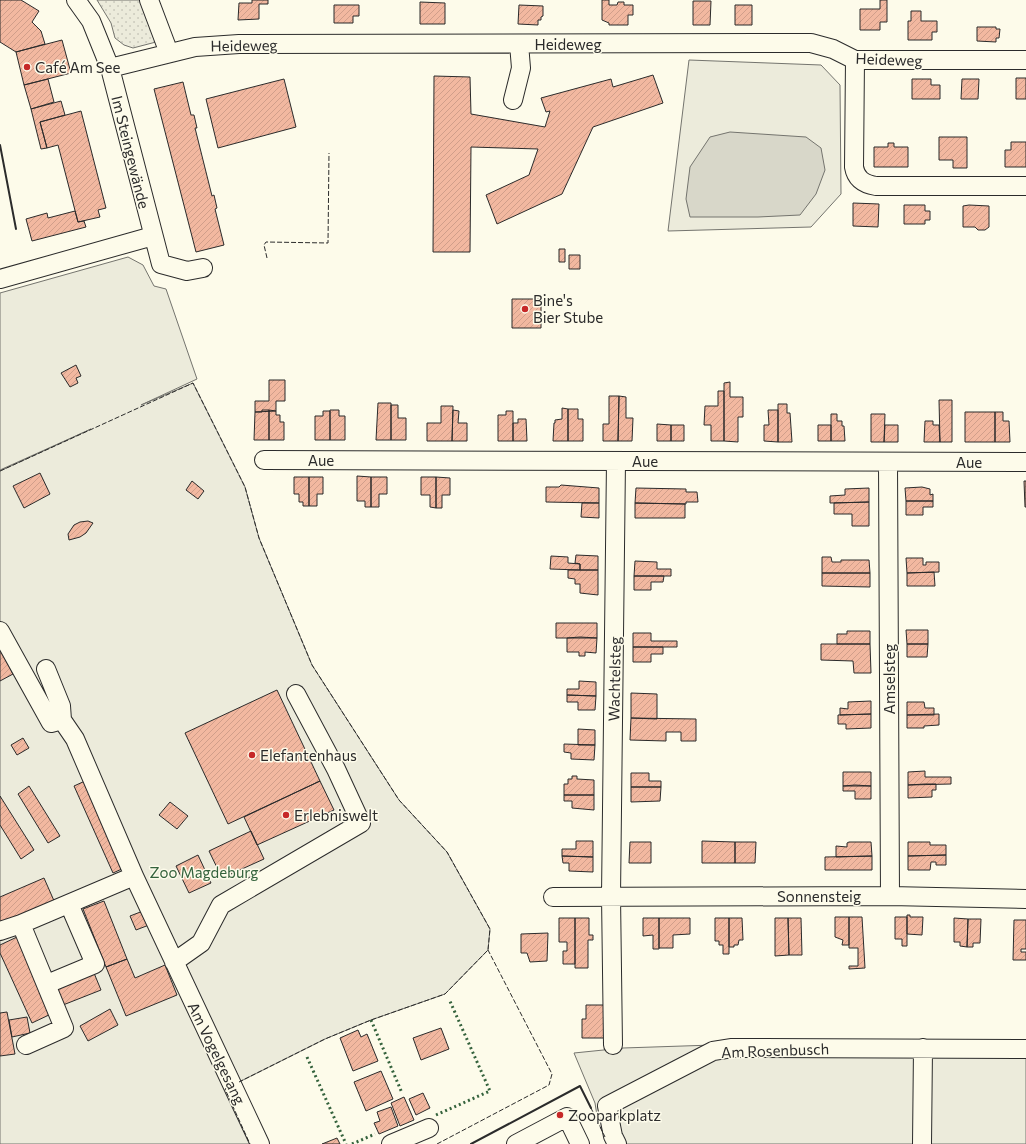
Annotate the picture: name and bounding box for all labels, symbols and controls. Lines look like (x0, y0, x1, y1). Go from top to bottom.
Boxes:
street label: Heideweg (210, 35, 278, 55)
street label: Heideweg (534, 35, 602, 53)
street label: Heideweg (855, 49, 923, 69)
place label: Café Am See (35, 58, 120, 76)
marker: Café Am See (22, 62, 32, 72)
street label: Im Steingewände (108, 94, 154, 210)
place label: Bine's Bier Stube (533, 291, 603, 326)
marker: Bine's Bier Stube (520, 304, 530, 314)
street label: Aue (308, 451, 334, 469)
street label: Aue (632, 452, 658, 470)
street label: Aue (956, 453, 982, 471)
street label: Wachtelsteg (604, 636, 624, 722)
street label: Amselsteg (880, 644, 898, 714)
place label: Elefantenhaus (260, 746, 357, 764)
marker: Elefantenhaus (247, 750, 257, 760)
place label: Erlebniswelt (294, 806, 378, 824)
marker: Erlebniswelt (281, 810, 291, 820)
park label: Zoo Magdeburg (150, 863, 258, 881)
street label: Sonnensteig (777, 887, 861, 905)
street label: Am Vogelgesang (184, 999, 250, 1107)
street label: Am Rosenbusch (721, 1039, 829, 1061)
place label: Zooparkplatz (568, 1106, 661, 1124)
marker: Zooparkplatz (555, 1110, 565, 1120)

